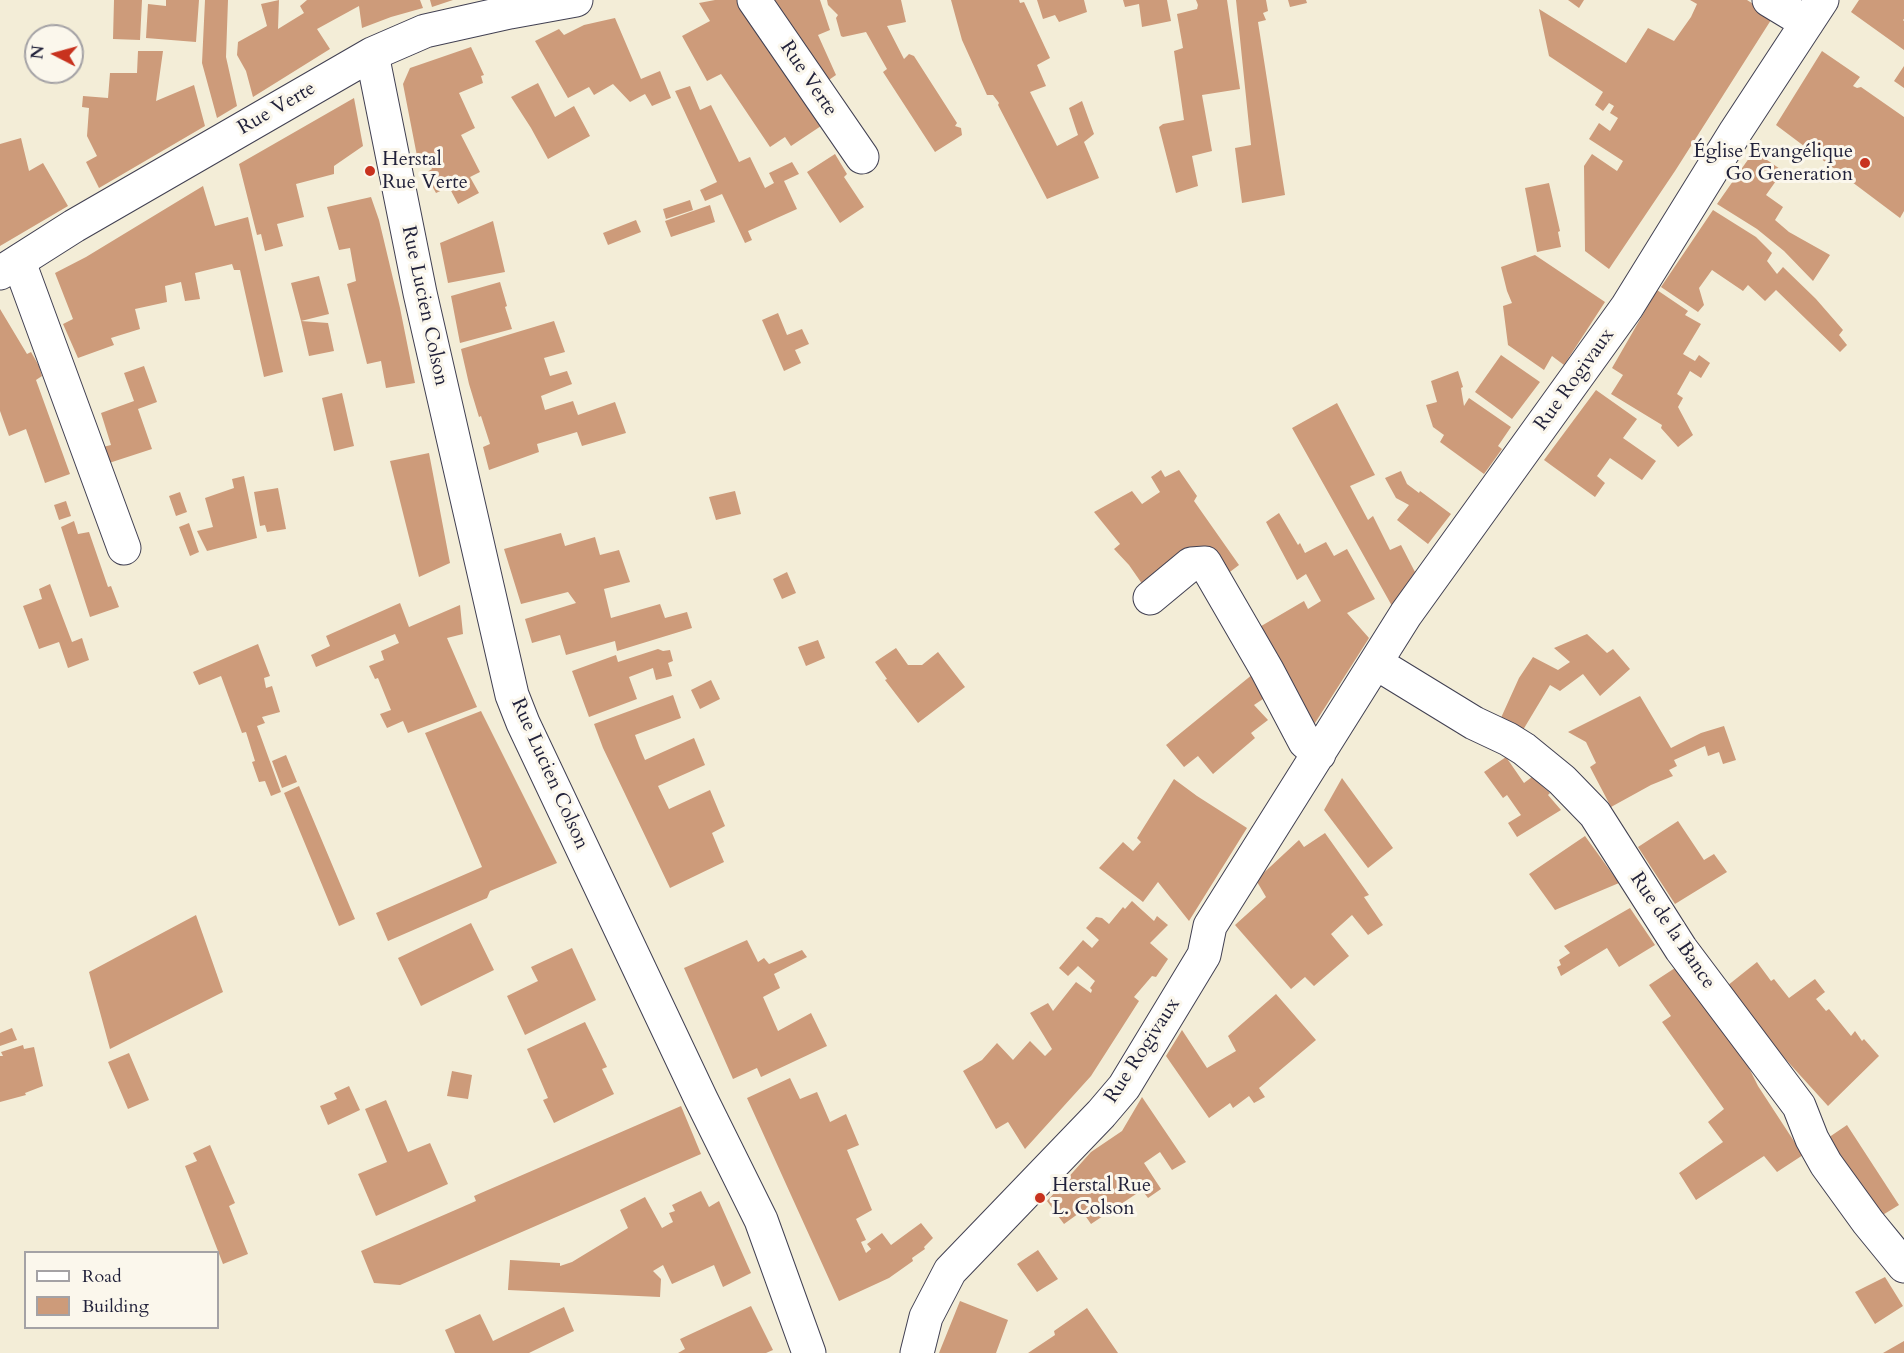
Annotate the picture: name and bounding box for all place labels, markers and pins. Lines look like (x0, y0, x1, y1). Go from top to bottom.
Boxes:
place label: Église Evangélique Go Generation (1693, 140, 1853, 187)
place label: Herstal Rue Verte (382, 148, 468, 195)
marker: Église Evangélique Go Generation (1858, 156, 1872, 170)
marker: Herstal Rue Verte (363, 164, 377, 178)
place label: Herstal Rue L. Colson (1052, 1174, 1151, 1221)
marker: Herstal Rue L. Colson (1033, 1191, 1047, 1205)

